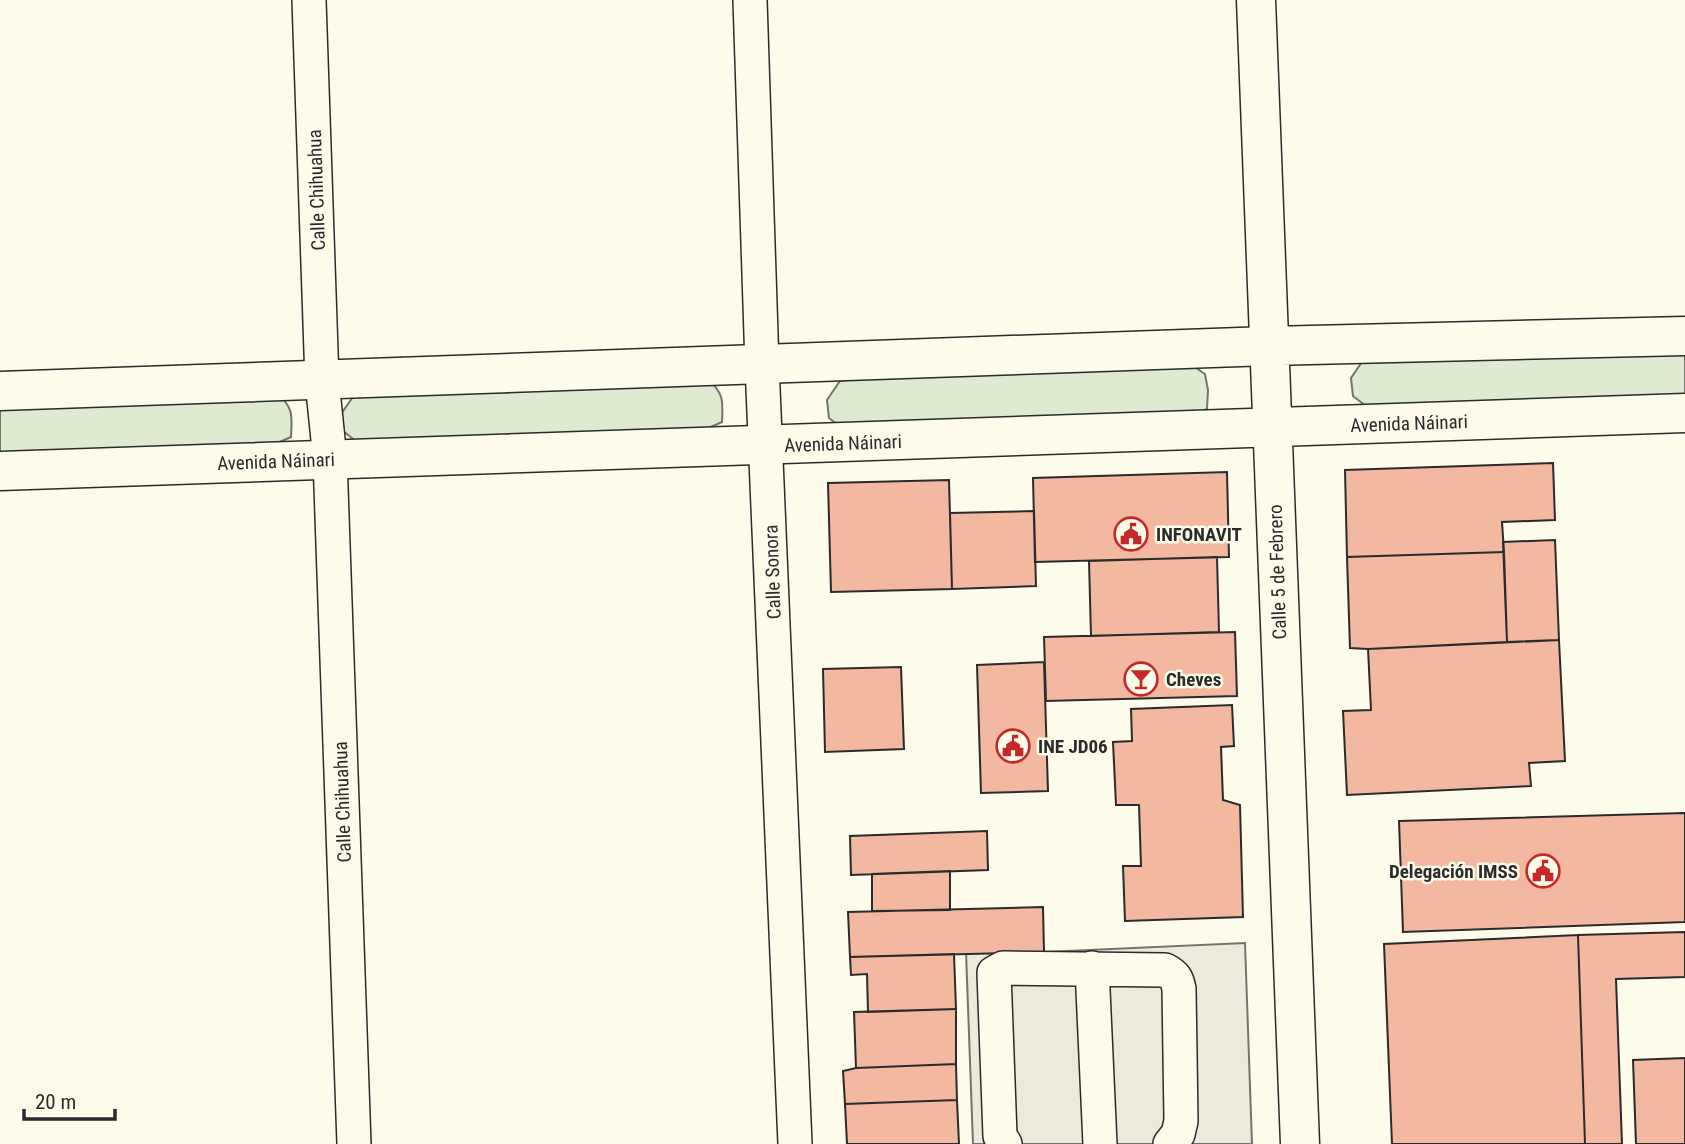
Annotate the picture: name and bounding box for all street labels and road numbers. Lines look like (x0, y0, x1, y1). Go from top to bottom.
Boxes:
street label: Calle Chihuahua (303, 129, 330, 251)
street label: Avenida Náinari (1350, 410, 1468, 437)
street label: Avenida Náinari (784, 430, 902, 457)
street label: Avenida Náinari (217, 448, 335, 475)
street label: Calle 5 de Febrero (1264, 504, 1291, 640)
street label: Calle Sonora (759, 524, 786, 620)
street label: Calle Chihuahua (329, 741, 356, 863)

